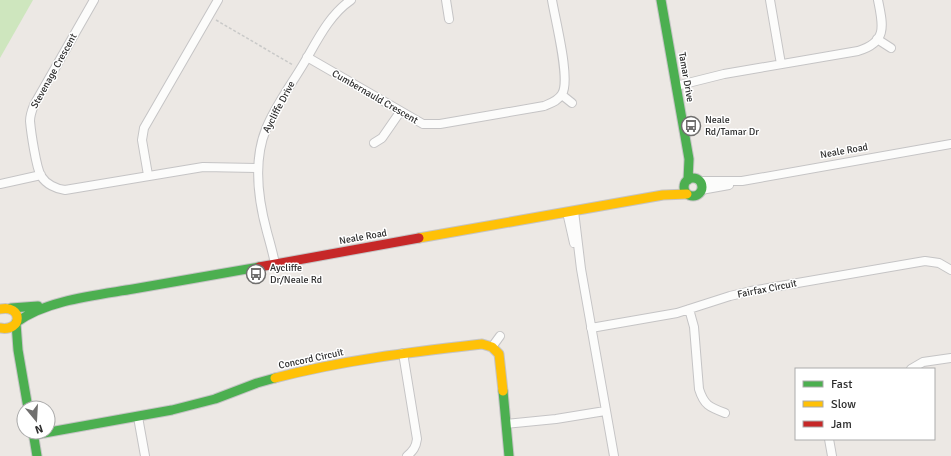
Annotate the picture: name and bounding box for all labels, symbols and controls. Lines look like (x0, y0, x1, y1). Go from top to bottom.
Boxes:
street label: Stevenage Crescent (28, 31, 80, 111)
street label: Tamar Drive (676, 51, 696, 103)
street label: Cumbernauld Crescent (330, 67, 421, 127)
street label: Aycliffe Drive (260, 79, 298, 135)
place label: Neale Rd/Tamar Dr (705, 114, 759, 138)
bus stop icon: Neale Rd/Tamar Dr (680, 115, 702, 137)
street label: Neale Road (819, 141, 869, 161)
street label: Neale Road (338, 227, 388, 247)
place label: Aycliffe Dr/Neale Rd (270, 262, 322, 286)
bus stop icon: Aycliffe Dr/Neale Rd (245, 263, 267, 285)
street label: Fairfax Circuit (736, 277, 798, 301)
street label: Concord Circuit (277, 346, 345, 372)
legend (795, 368, 935, 440)
text: Fast (831, 377, 852, 392)
text: Slow (831, 397, 856, 412)
north arrow (16, 400, 56, 440)
text: Jam (831, 417, 852, 432)
text: N (33, 422, 45, 436)

